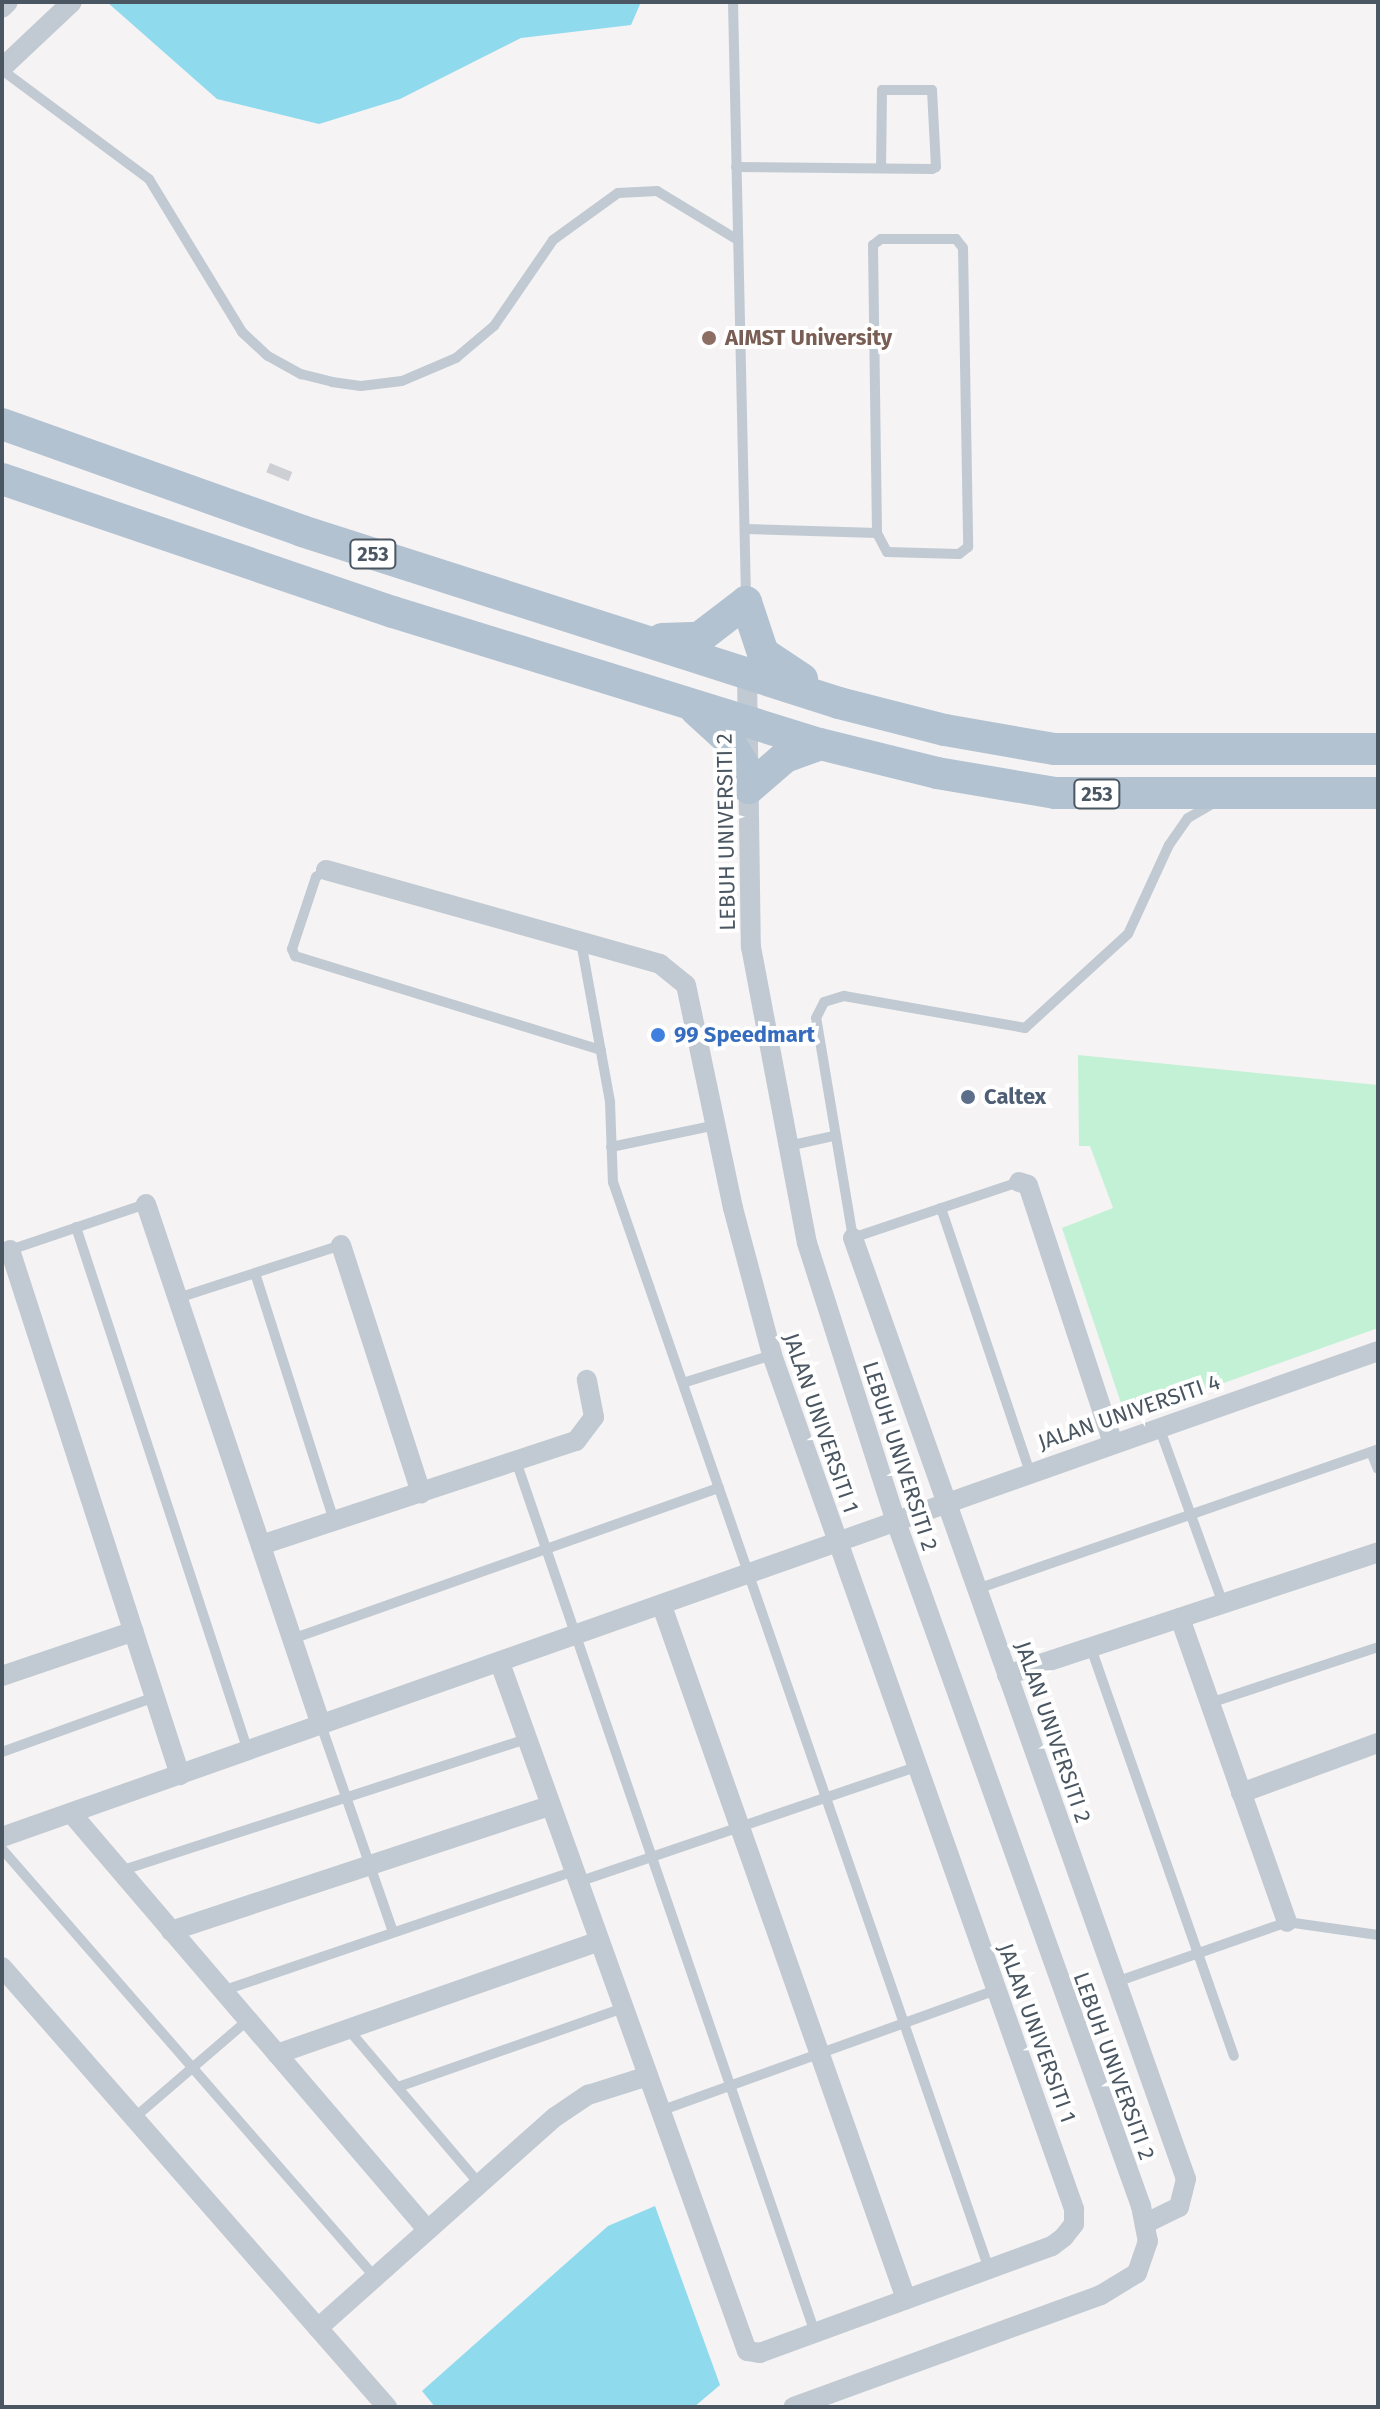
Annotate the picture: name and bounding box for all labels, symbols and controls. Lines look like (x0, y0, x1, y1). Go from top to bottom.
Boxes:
place label: AIMST University (725, 325, 892, 351)
marker: AIMST University (700, 329, 718, 347)
road number: 253 (349, 538, 397, 570)
street label: LEBUH UNIVERSITI 2 (711, 733, 741, 931)
road number: 253 (1073, 778, 1121, 810)
place label: 99 Speedmart (674, 1022, 815, 1048)
marker: 99 Speedmart (649, 1026, 667, 1044)
place label: Caltex (984, 1084, 1046, 1110)
marker: Caltex (959, 1088, 977, 1106)
street label: JALAN UNIVERSITI 1 (778, 1330, 864, 1516)
street label: LEBUH UNIVERSITI 2 (857, 1358, 943, 1554)
street label: JALAN UNIVERSITI 4 (1034, 1368, 1224, 1456)
street label: JALAN UNIVERSITI 2 (1010, 1638, 1096, 1826)
street label: JALAN UNIVERSITI 1 (992, 1940, 1082, 2126)
street label: LEBUH UNIVERSITI 2 (1068, 1969, 1160, 2163)

